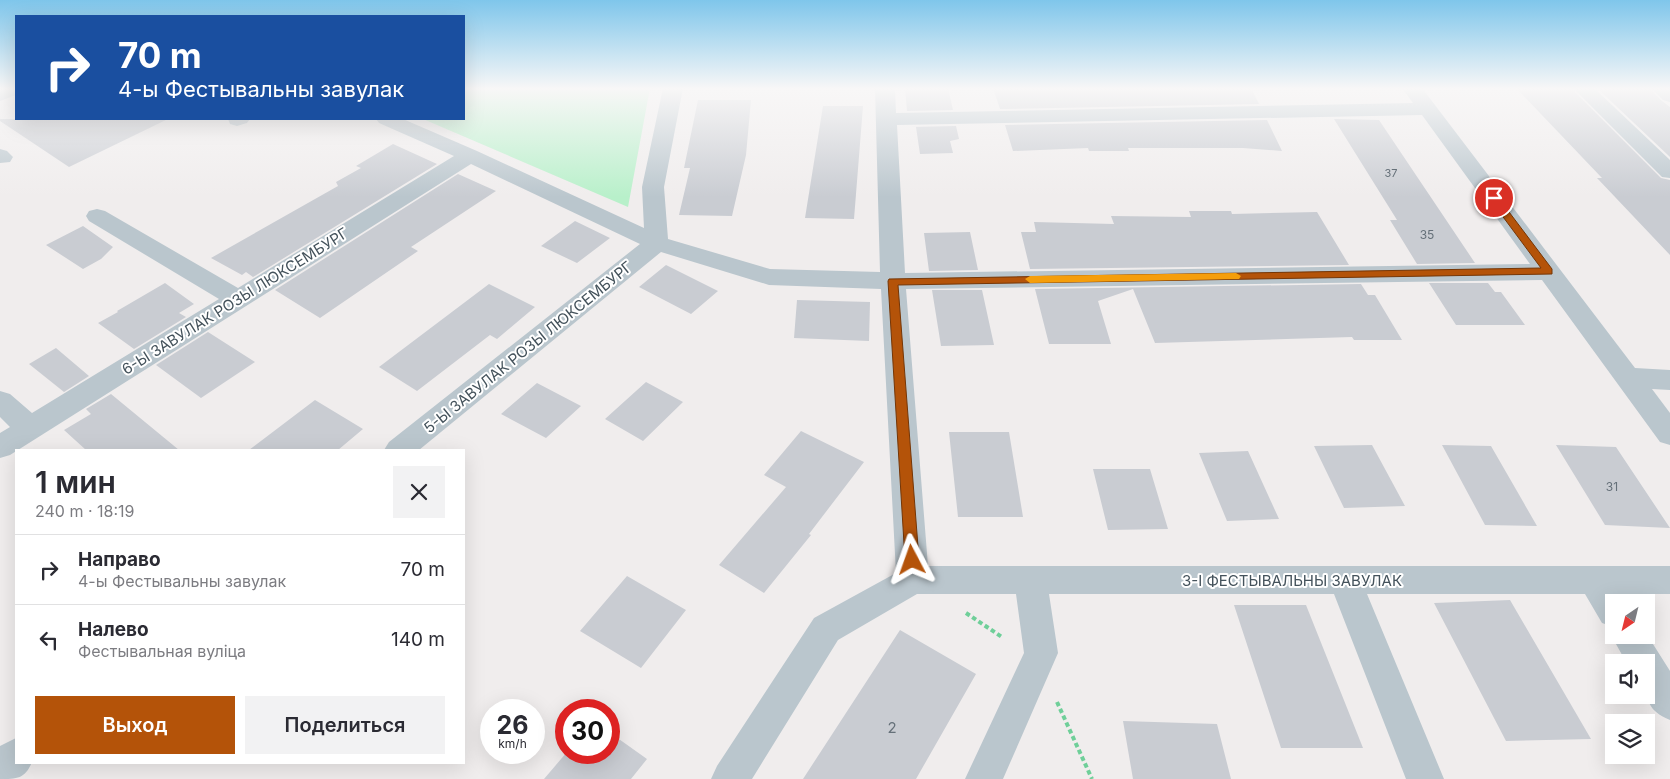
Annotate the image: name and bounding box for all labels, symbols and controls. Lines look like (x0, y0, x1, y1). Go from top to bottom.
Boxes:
text: 70 m (118, 34, 202, 76)
icon: right (35, 35, 100, 100)
text: 4-ы Фестывальны завулак (118, 76, 404, 102)
house number: 37 (1384, 166, 1398, 180)
pin (1473, 177, 1515, 219)
icon: arrive (1480, 184, 1508, 212)
street label: 6-Ы ЗАВУЛАК РОЗЫ ЛЮКСЕМБУРГ (118, 223, 352, 379)
house number: 35 (1420, 227, 1434, 242)
street label: 5-Ы ЗАВУЛАК РОЗЫ ЛЮКСЕМБУРГ (420, 257, 636, 437)
text: 1 мин (35, 464, 116, 500)
button: close (393, 466, 445, 518)
house number: 31 (1606, 479, 1618, 494)
text: 240 m · 18:19 (35, 501, 135, 521)
position arrow (885, 533, 937, 585)
text: Направо (78, 548, 161, 571)
icon: right (35, 556, 63, 584)
text: 70 m (401, 558, 445, 581)
text: 4-ы Фестывальны завулак (78, 571, 286, 591)
street label: 3-І ФЕСТЫВАЛЬНЫ ЗАВУЛАК (1182, 571, 1402, 590)
north arrow (1605, 594, 1655, 644)
map controls (1605, 594, 1655, 764)
text: Налево (78, 618, 149, 641)
icon: left (35, 626, 63, 654)
text: 140 m (391, 628, 445, 651)
text: Фестывальная вуліца (78, 641, 246, 661)
button: sound (1605, 654, 1655, 704)
button: Выход (35, 696, 235, 754)
button: Поделиться (245, 696, 445, 754)
speed limit sign: 30 (555, 699, 620, 764)
text: 26 (497, 710, 528, 740)
button: layers (1605, 714, 1655, 764)
house number: 2 (887, 718, 897, 737)
text: km/h (498, 736, 527, 751)

